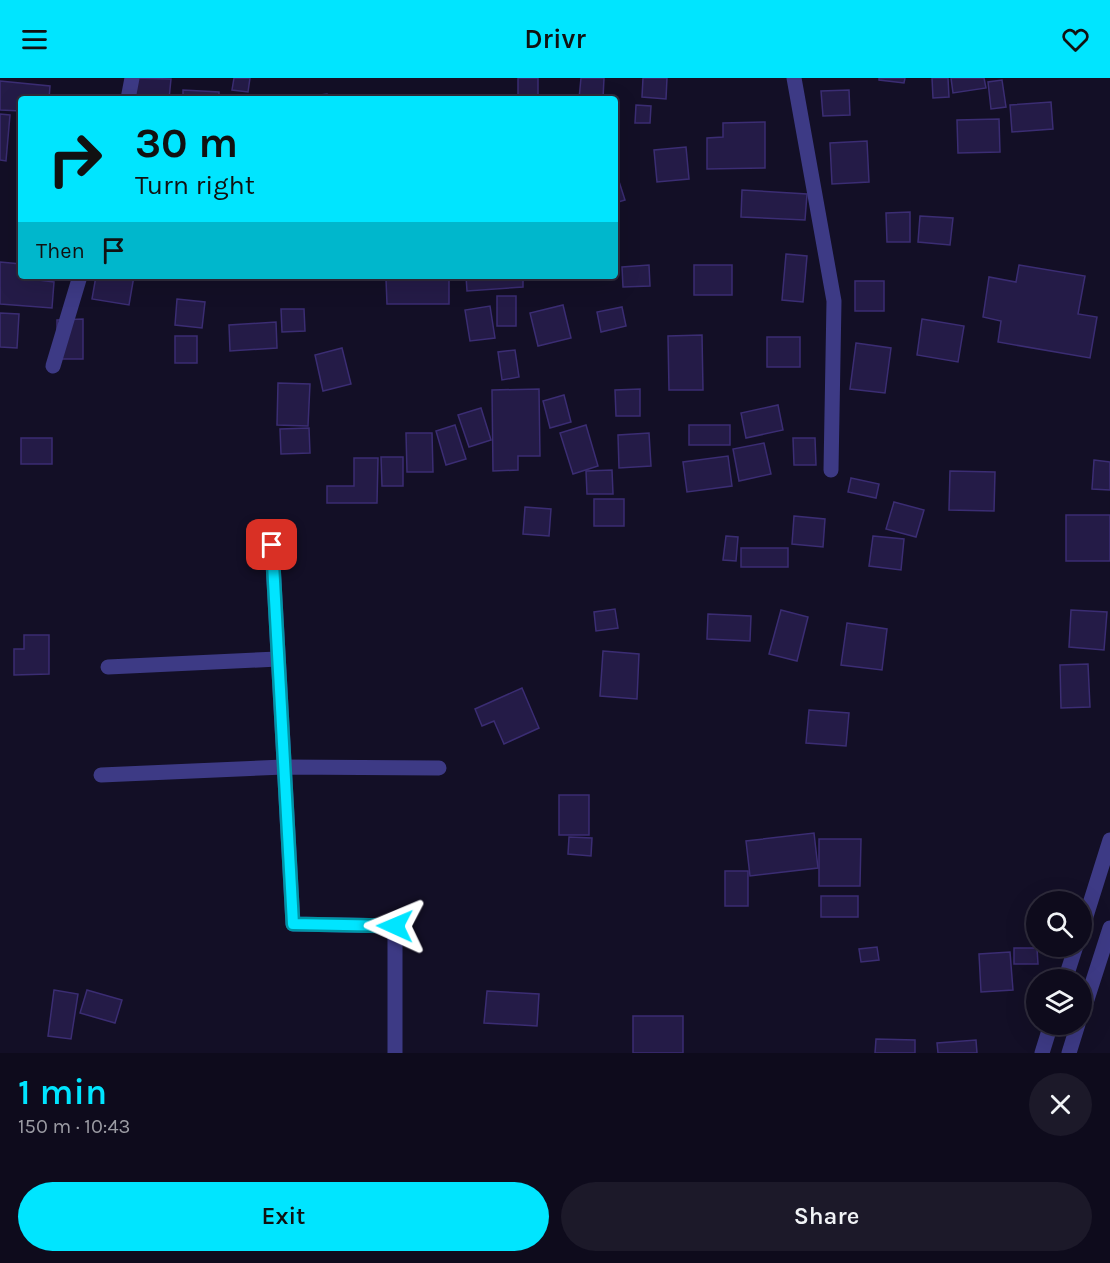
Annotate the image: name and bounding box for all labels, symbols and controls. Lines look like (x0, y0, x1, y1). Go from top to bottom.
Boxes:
icon: menu (18, 23, 51, 56)
text: Drivr (524, 23, 586, 55)
icon: heart (1059, 23, 1092, 56)
text: 30 m (135, 118, 238, 168)
icon: right (36, 120, 114, 198)
text: Turn right (135, 169, 255, 201)
icon: arrive (97, 234, 130, 267)
text: Then (36, 238, 85, 264)
pin (246, 519, 297, 570)
icon: arrive (255, 528, 288, 561)
map controls (1026, 891, 1092, 1035)
button: search (1026, 891, 1092, 957)
position arrow (363, 894, 427, 958)
button: layers (1026, 969, 1092, 1035)
text: 1 min (18, 1071, 107, 1113)
button: close (1029, 1073, 1092, 1136)
text: 150 m · 10:43 (18, 1115, 130, 1138)
button: Exit (18, 1182, 549, 1251)
button: Share (561, 1182, 1092, 1251)

